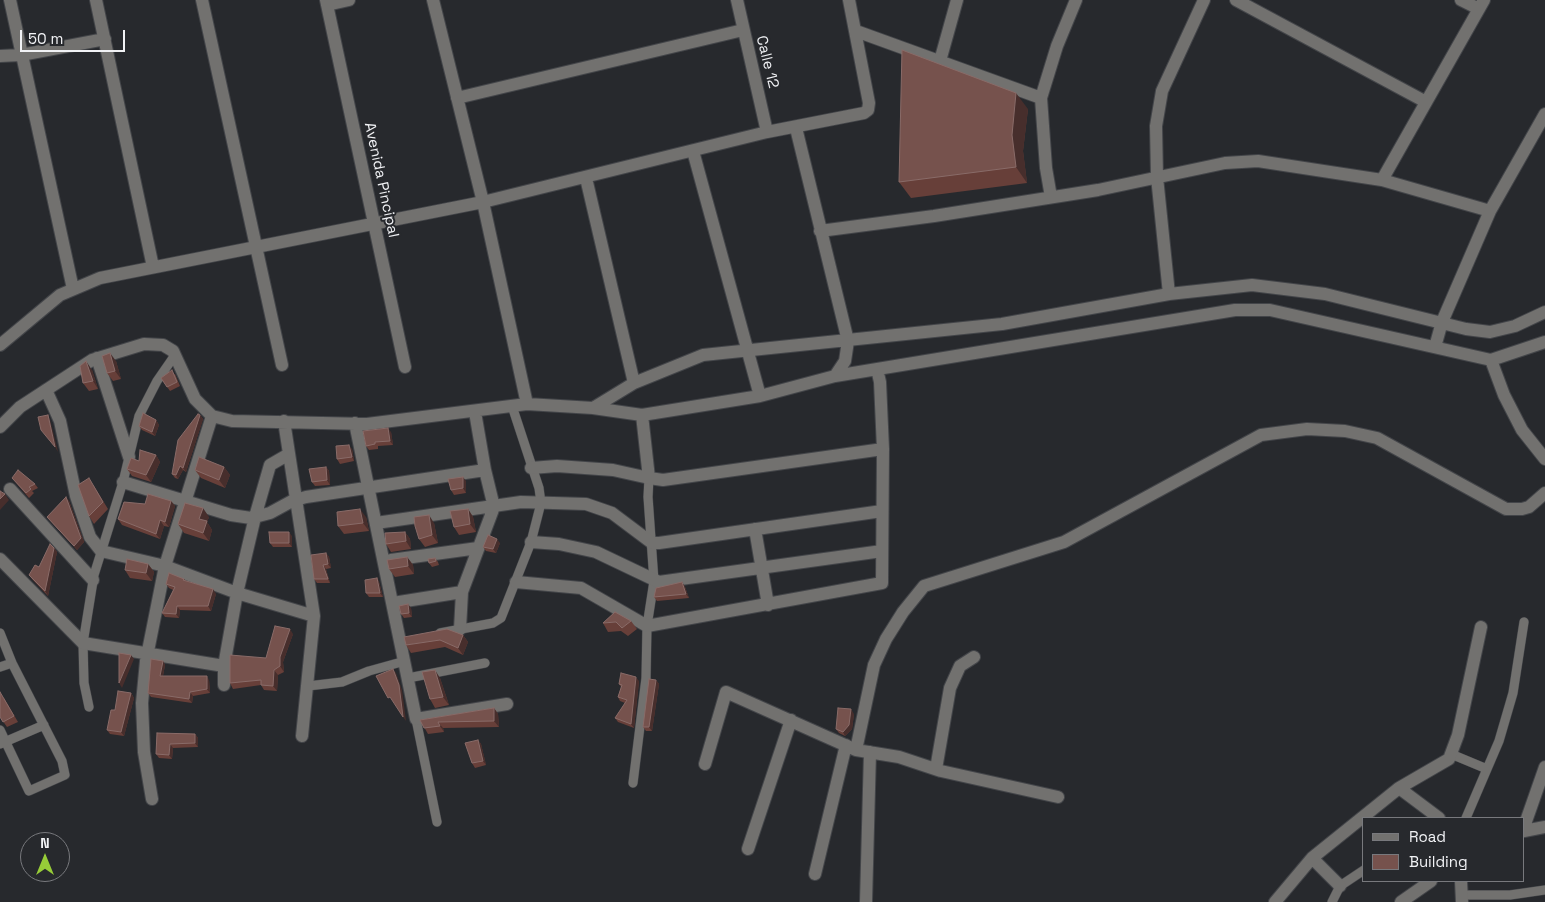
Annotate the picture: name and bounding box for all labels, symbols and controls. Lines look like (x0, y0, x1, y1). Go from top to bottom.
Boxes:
scale bar (22, 20, 128, 52)
text: 50 m (28, 29, 63, 48)
street label: Calle 12 (752, 34, 782, 90)
street label: Avenida Pincipal (360, 121, 402, 239)
legend (1362, 817, 1525, 882)
text: Road (1409, 827, 1446, 846)
north arrow (20, 832, 70, 882)
text: N (40, 834, 50, 852)
text: Building (1409, 852, 1468, 871)

